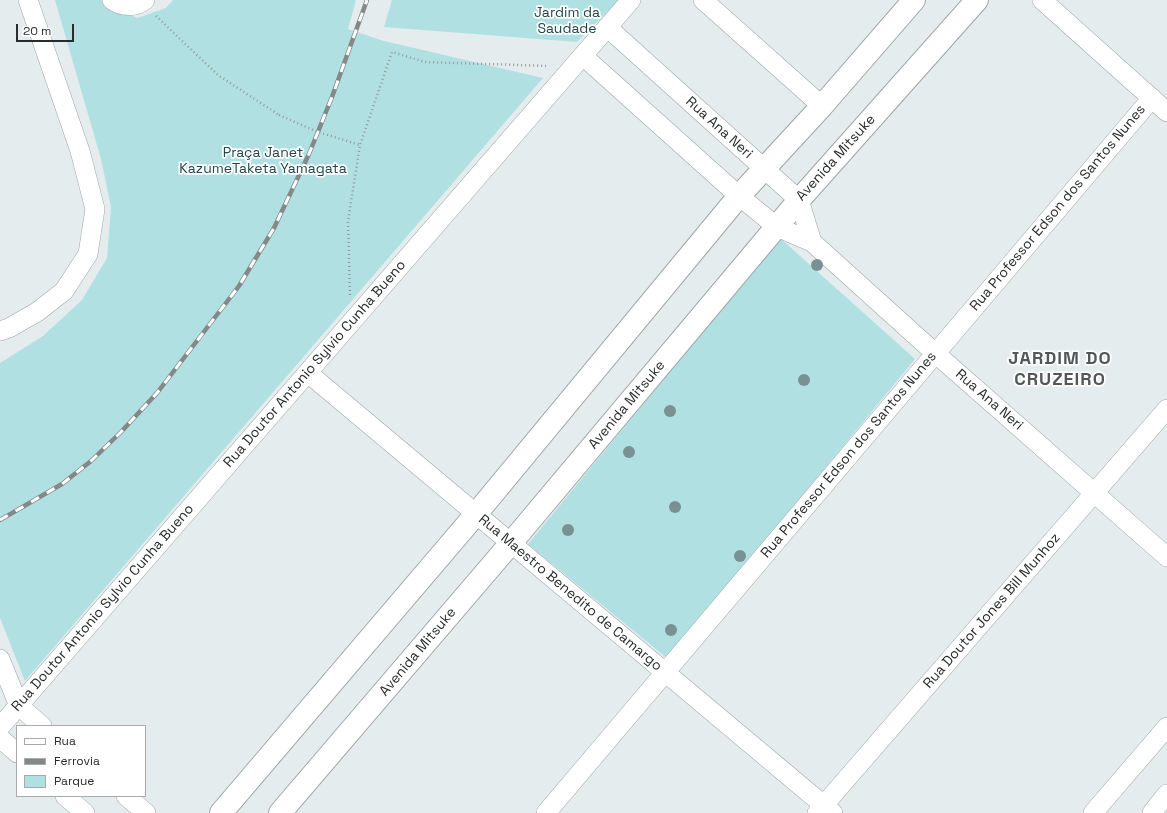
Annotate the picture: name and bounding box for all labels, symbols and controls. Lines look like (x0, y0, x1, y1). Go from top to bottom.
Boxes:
park label: Jardim da Saudade (534, 5, 600, 38)
scale bar (18, 16, 76, 42)
text: 20 m (23, 23, 51, 39)
street label: Rua Ana Neri (682, 94, 756, 162)
street label: Rua Professor Edson dos Santos Nunes (967, 101, 1149, 315)
street label: Avenida Mitsuke (793, 111, 879, 205)
park label: Praça Janet KazumeTaketa Yamagata (179, 145, 347, 178)
street label: Rua Doutor Antonio Sylvio Cunha Bueno (220, 257, 410, 471)
street label: Rua Professor Edson dos Santos Nunes (758, 348, 940, 562)
district label: JARDIM DO CRUZEIRO (1008, 348, 1112, 390)
street label: Avenida Mitsuke (585, 357, 669, 453)
street label: Rua Ana Neri (952, 366, 1026, 434)
street label: Rua Doutor Antonio Sylvio Cunha Bueno (8, 501, 198, 715)
street label: Rua Maestro Benedito de Camargo (475, 511, 665, 675)
street label: Rua Doutor Jones Bill Munhoz (920, 530, 1064, 692)
street label: Avenida Mitsuke (376, 604, 460, 700)
legend (16, 725, 146, 797)
text: Rua (54, 733, 76, 749)
text: Ferrovia (54, 753, 100, 769)
text: Parque (54, 773, 94, 789)

